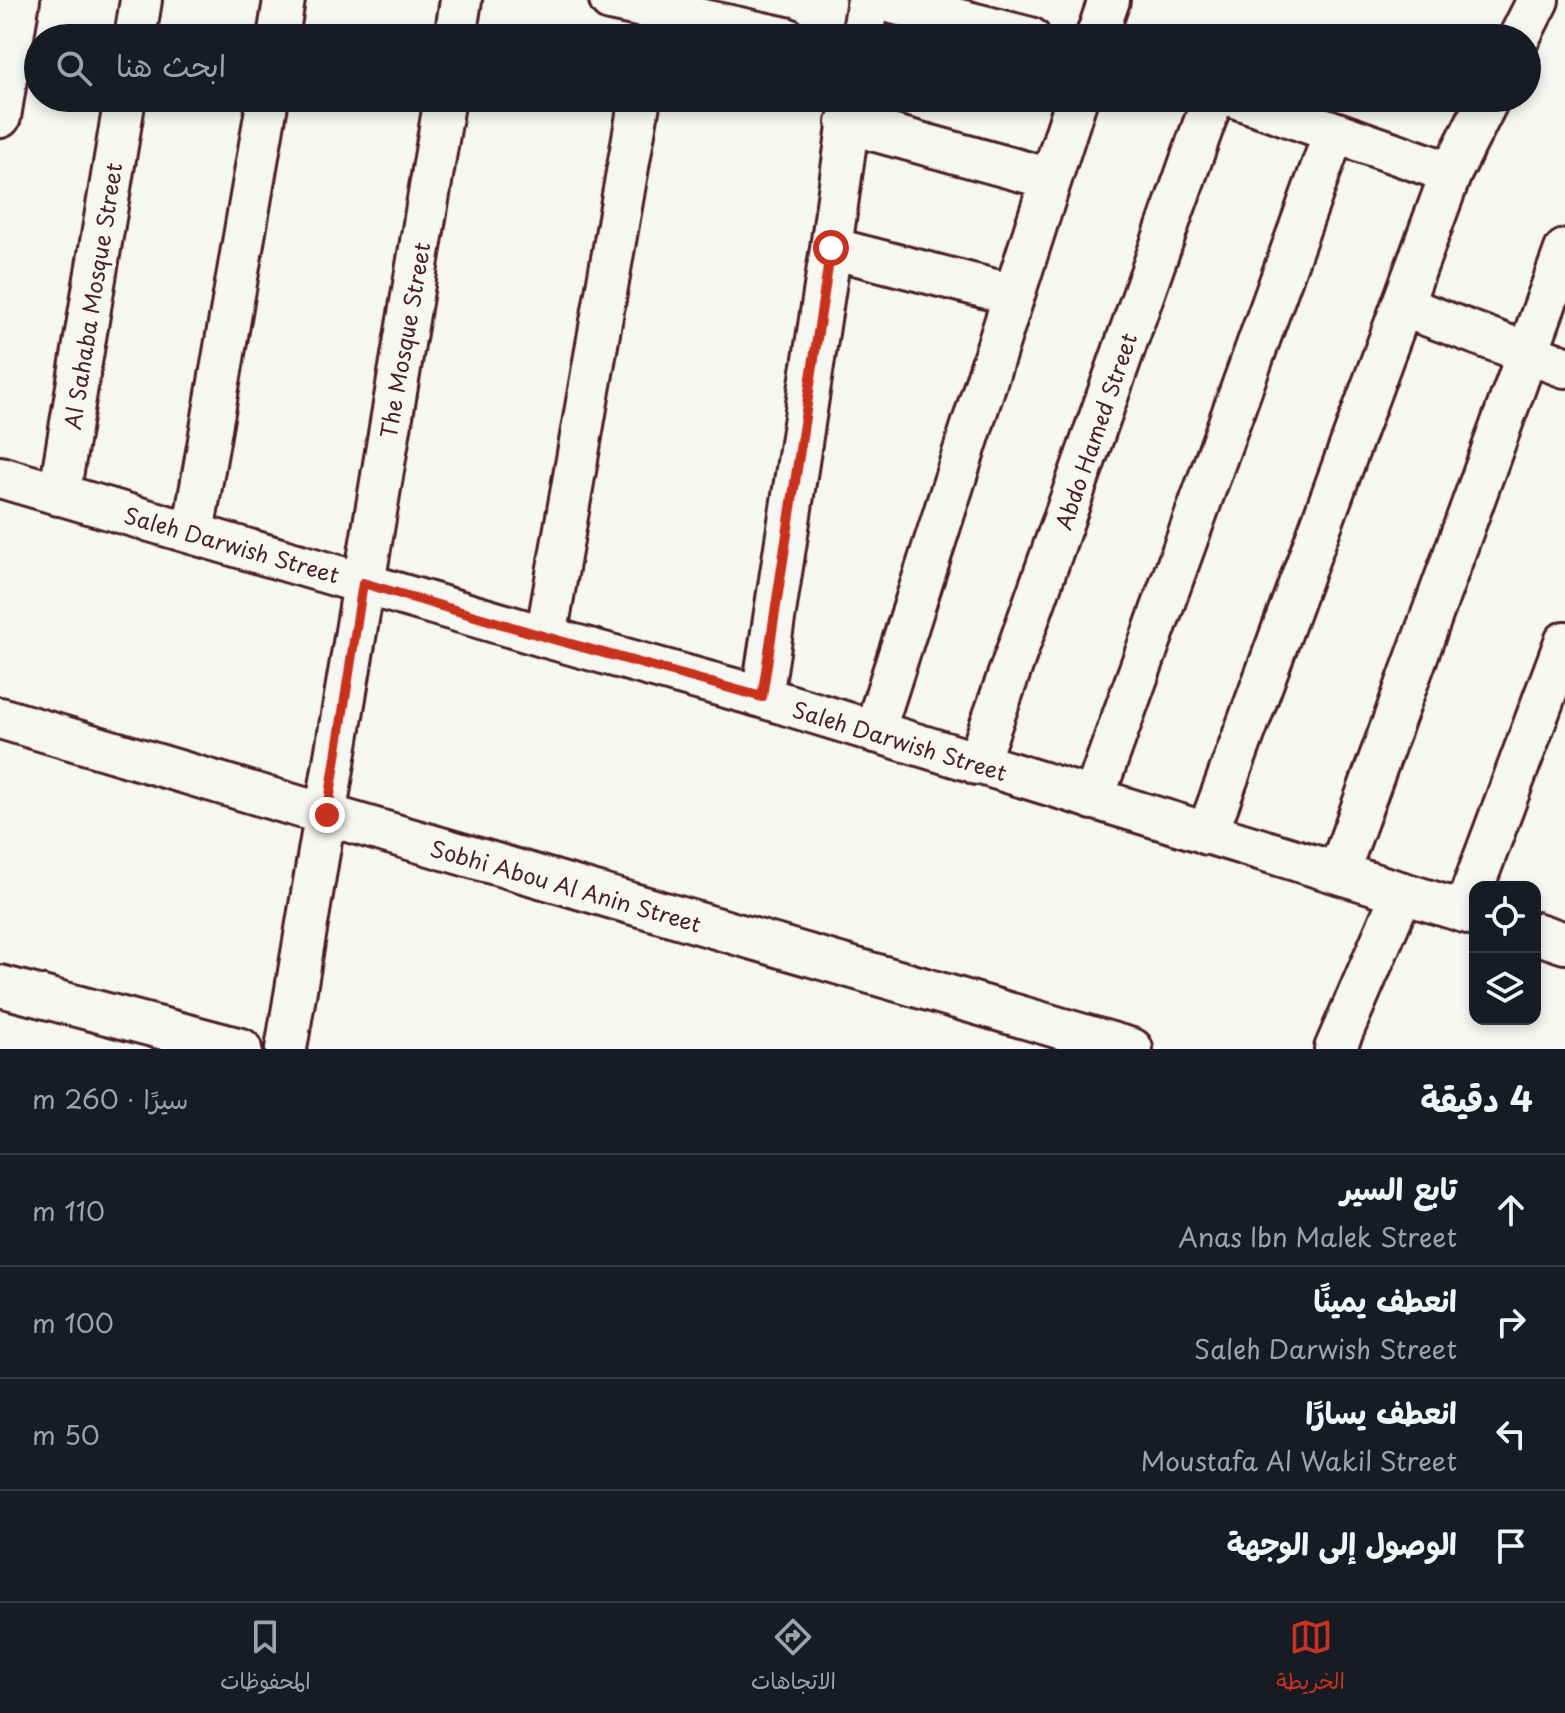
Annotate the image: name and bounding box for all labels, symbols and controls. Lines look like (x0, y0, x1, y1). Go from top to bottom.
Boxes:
search box (24, 24, 1541, 112)
text: ابحث هنا (116, 42, 226, 87)
icon: search (52, 46, 96, 90)
street label: Al Sahaba Mosque Street (55, 160, 129, 432)
route start (813, 230, 849, 266)
street label: The Mosque Street (371, 239, 437, 441)
street label: Abdo Hamed Street (1046, 328, 1144, 534)
street label: Saleh Darwish Street (121, 497, 343, 591)
street label: Saleh Darwish Street (789, 692, 1011, 788)
route end (309, 797, 345, 833)
street label: Sobhi Abou Al Anin Street (427, 830, 706, 940)
map controls (1469, 881, 1541, 1025)
button: locate (1469, 881, 1541, 953)
button: layers (1469, 953, 1541, 1025)
text: 4 دقيقة (1420, 1072, 1533, 1124)
text: سيرًا · 260 m (32, 1079, 188, 1118)
text: تابع السير (1340, 1165, 1457, 1210)
icon: ahead (1489, 1188, 1533, 1232)
text: 110 m (32, 1191, 105, 1230)
text: Anas Ibn Malek Street (1178, 1217, 1457, 1256)
text: انعطف يمينًا (1313, 1277, 1457, 1322)
icon: right (1489, 1300, 1533, 1344)
text: 100 m (32, 1303, 114, 1342)
text: Saleh Darwish Street (1194, 1329, 1457, 1368)
text: انعطف يسارًا (1306, 1389, 1457, 1434)
icon: left (1489, 1412, 1533, 1456)
text: 50 m (32, 1415, 100, 1454)
text: Moustafa Al Wakil Street (1141, 1441, 1457, 1480)
text: الوصول إلى الوجهة (1227, 1520, 1457, 1565)
icon: arrive (1489, 1524, 1533, 1568)
tab: المحفوظات (220, 1615, 311, 1701)
tab: الاتجاهات (751, 1615, 836, 1701)
tab: الخريطة (1276, 1615, 1345, 1701)

